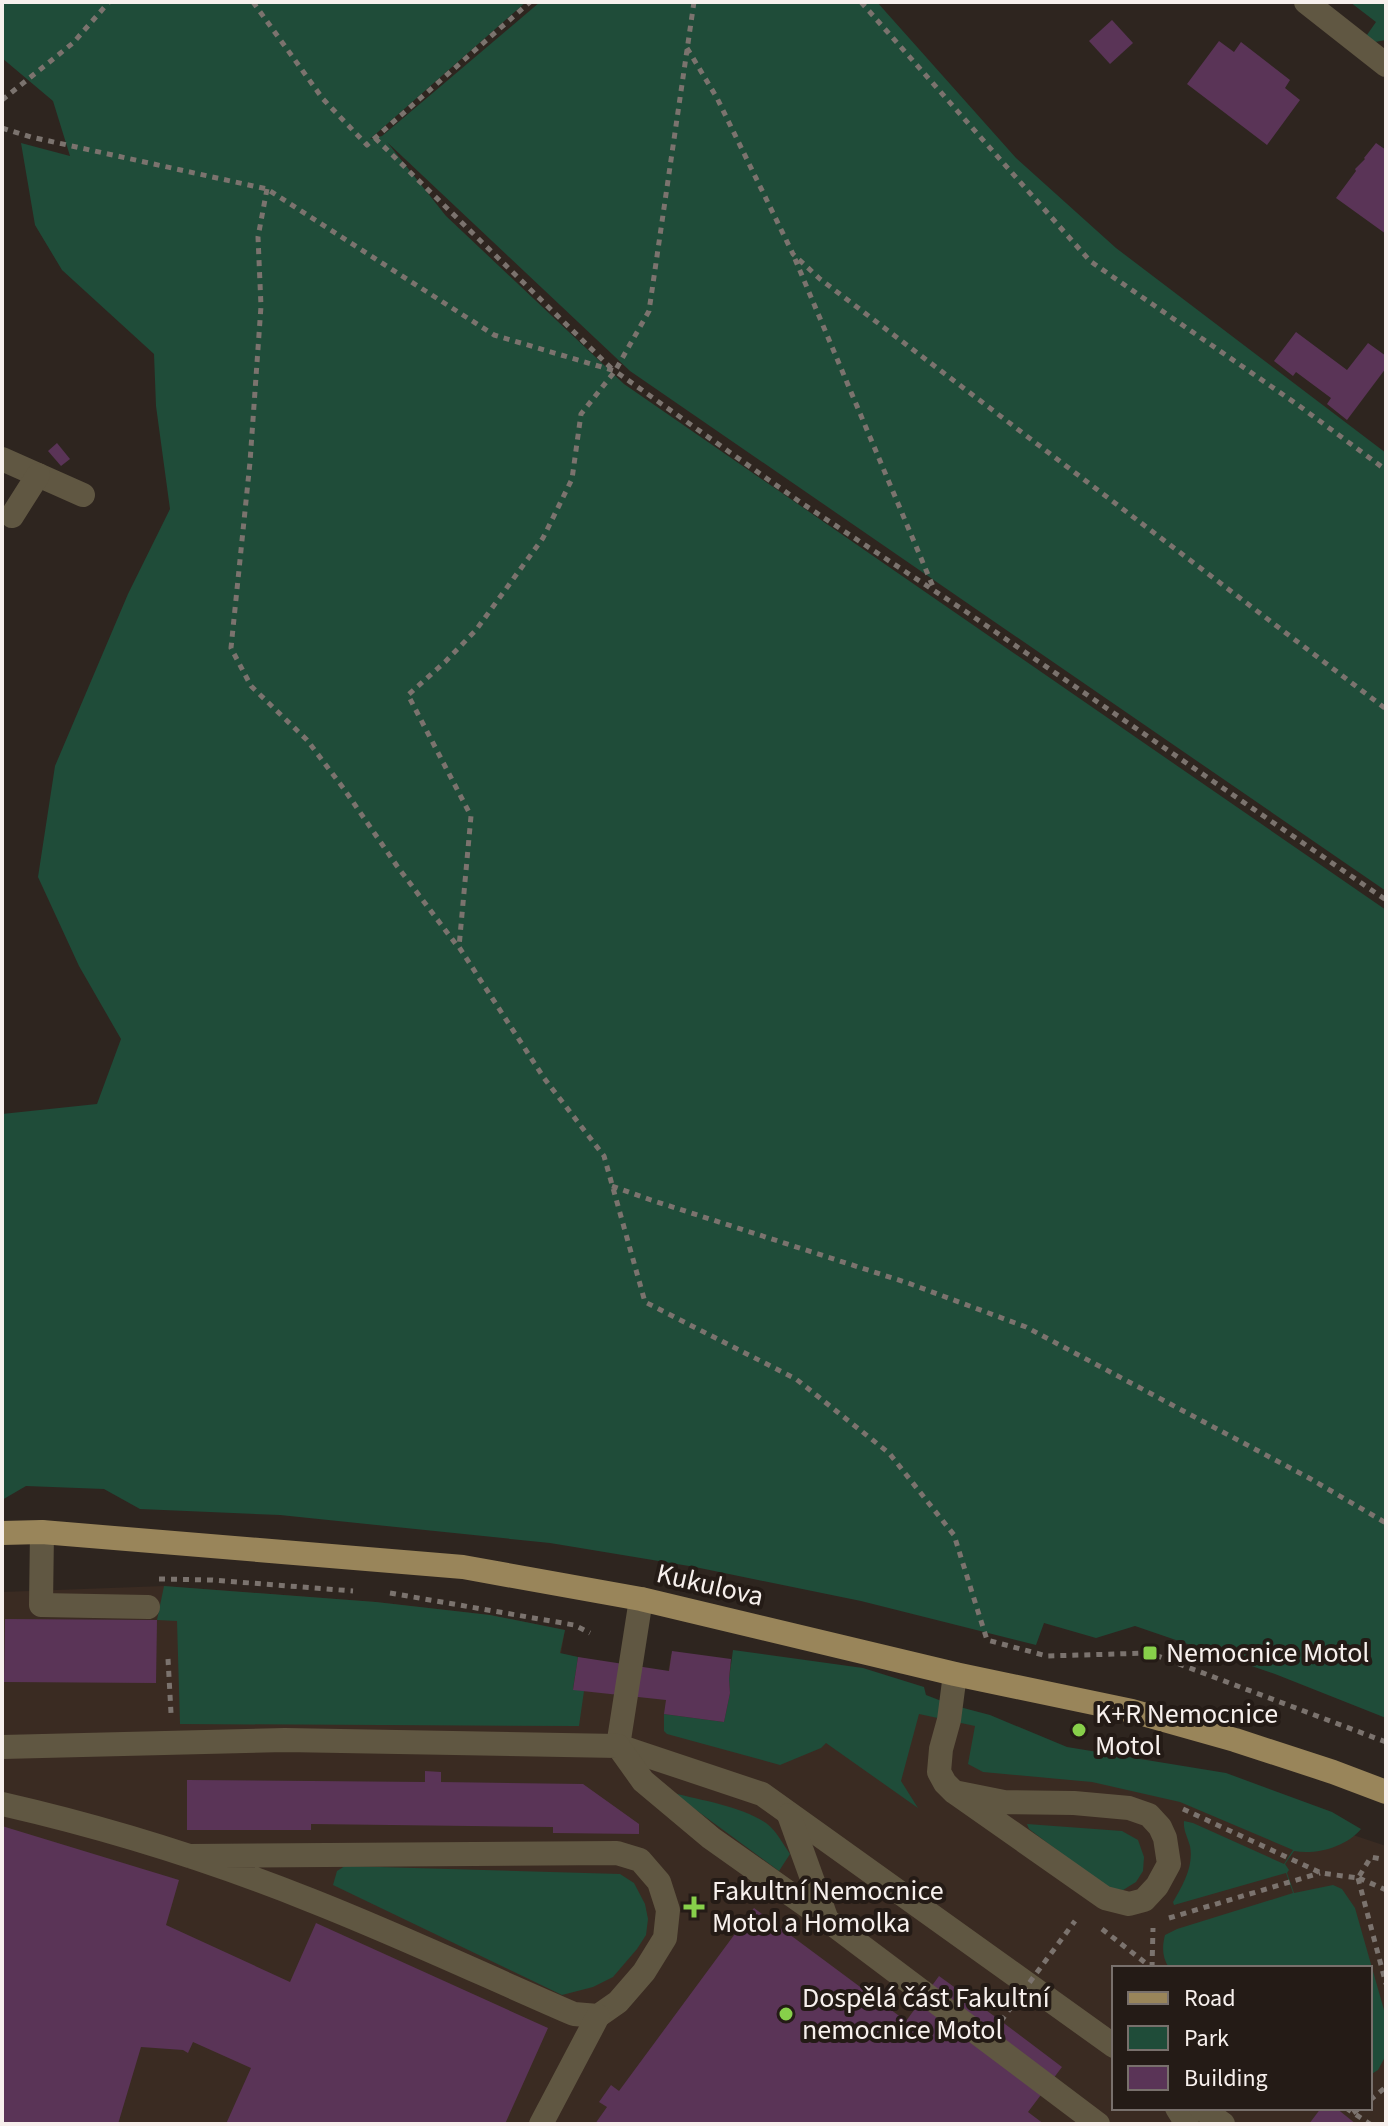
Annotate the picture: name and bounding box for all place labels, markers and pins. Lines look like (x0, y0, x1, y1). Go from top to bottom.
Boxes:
place label: Nemocnice Motol (1166, 1633, 1369, 1673)
marker: Nemocnice Motol (1141, 1644, 1159, 1662)
place label: K+R Nemocnice Motol (1095, 1694, 1278, 1766)
marker: K+R Nemocnice Motol (1070, 1721, 1088, 1739)
place label: Fakultní Nemocnice Motol a Homolka (712, 1871, 944, 1943)
marker: Fakultní Nemocnice Motol a Homolka (683, 1896, 705, 1918)
place label: Dospělá část Fakultní nemocnice Motol (802, 1978, 1051, 2050)
marker: Dospělá část Fakultní nemocnice Motol (777, 2005, 795, 2023)

